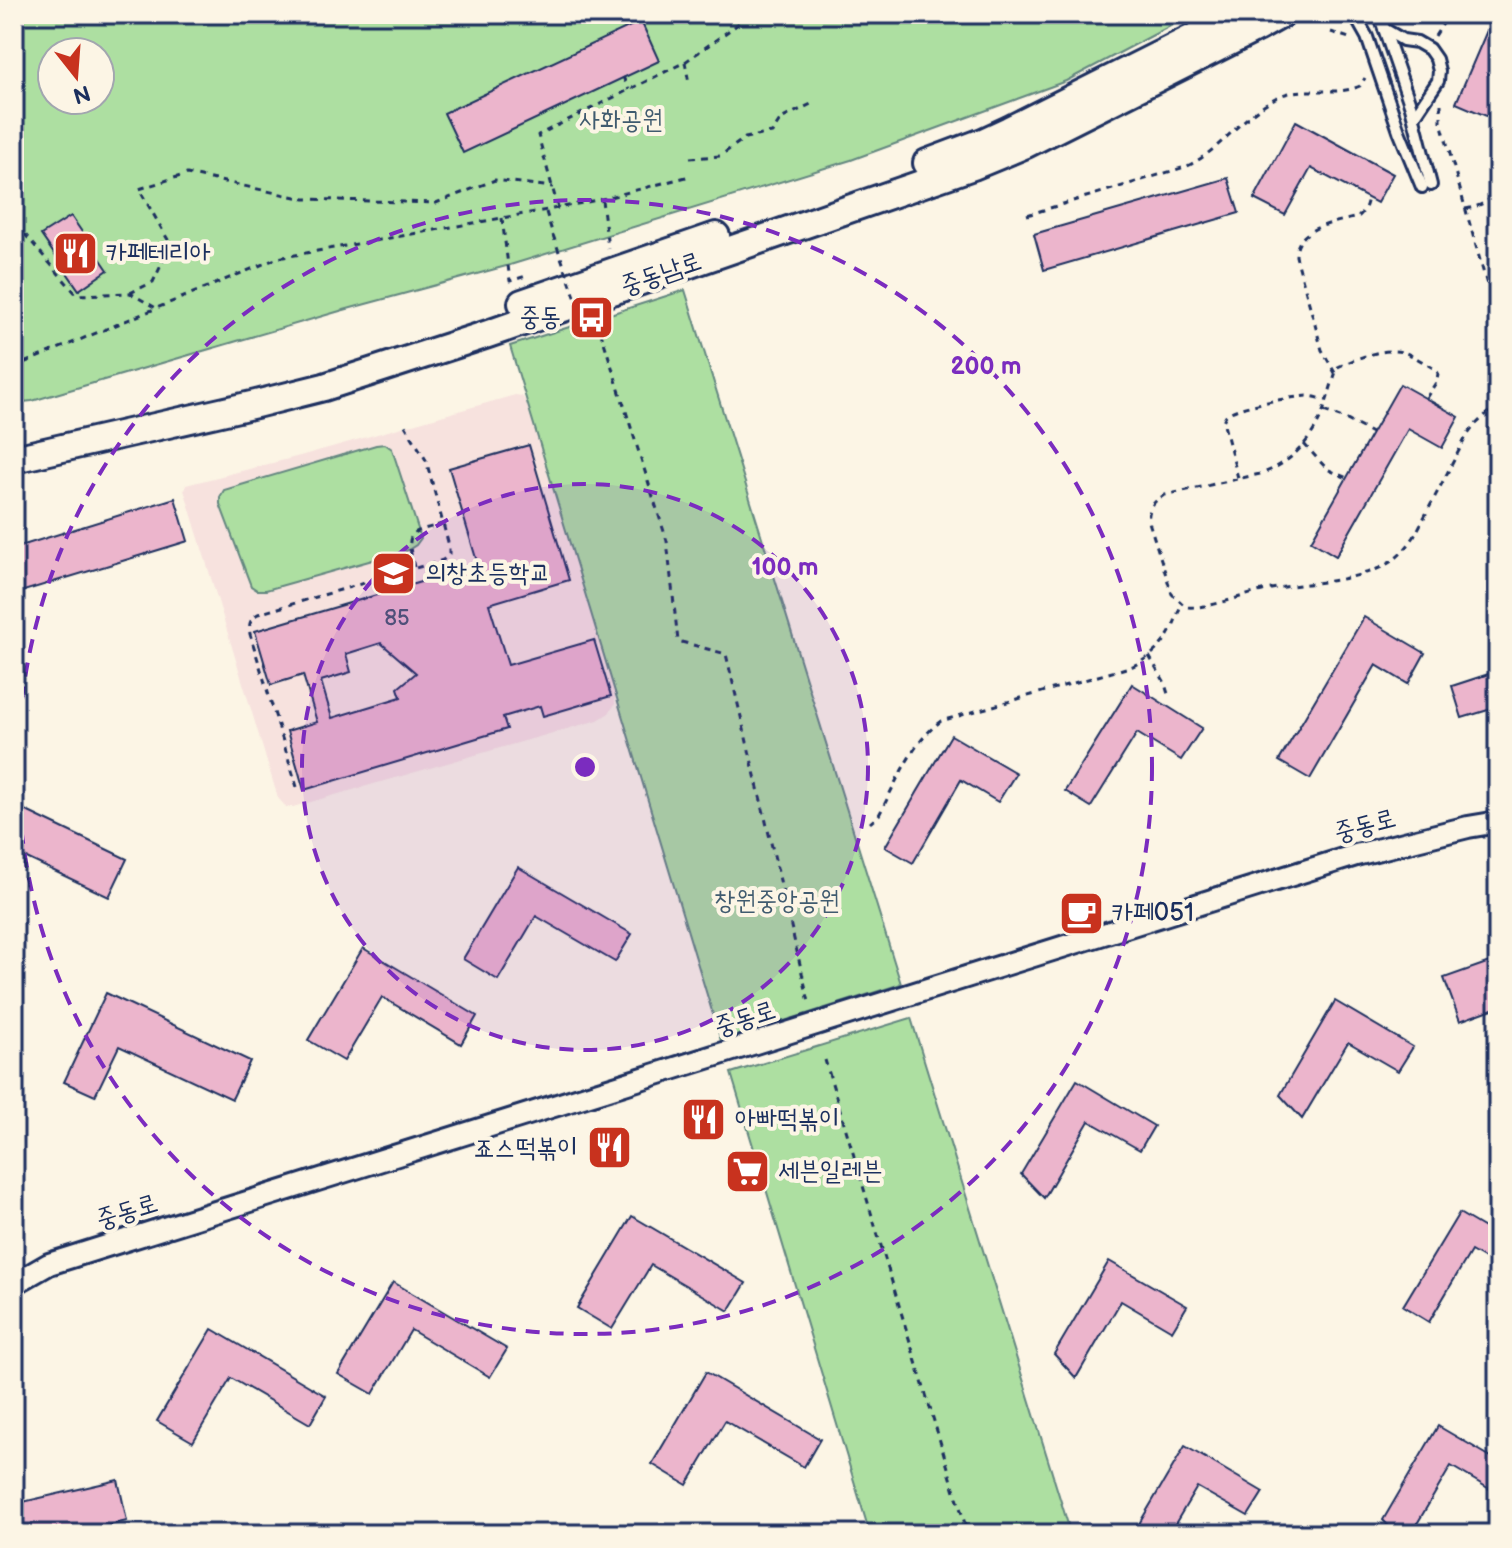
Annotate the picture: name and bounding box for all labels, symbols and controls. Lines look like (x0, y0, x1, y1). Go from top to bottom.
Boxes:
north arrow (36, 36, 116, 116)
text: N (70, 78, 93, 109)
park label: 사화공원 (579, 105, 663, 136)
restaurant icon: 카페테리아 (51, 229, 99, 277)
place label: 카페테리아 (106, 238, 211, 269)
street label: 중동남로 (616, 246, 706, 302)
bus stop icon: 중동 (568, 293, 616, 341)
place label: 중동 (519, 302, 561, 333)
text: 200 m (951, 352, 1021, 381)
school or university icon: 의창초등학교 (370, 549, 418, 597)
text: 100 m (752, 553, 818, 582)
place label: 의창초등학교 (425, 558, 551, 589)
house number: 85 (384, 605, 410, 632)
centre of rings (571, 753, 599, 781)
street label: 중동로 (1331, 803, 1399, 849)
park label: 창원중앙공원 (714, 886, 840, 917)
cafe icon: 카페051 (1057, 889, 1105, 937)
place label: 카페051 (1112, 898, 1194, 929)
street label: 중동로 (710, 995, 780, 1043)
restaurant icon: 아빠떡볶이 (680, 1095, 728, 1143)
place label: 아빠떡볶이 (735, 1104, 840, 1135)
restaurant icon: 죠스떡볶이 (585, 1124, 633, 1172)
place label: 죠스떡볶이 (473, 1133, 578, 1164)
supermarket icon: 세븐일레븐 (723, 1147, 771, 1195)
place label: 세븐일레븐 (778, 1156, 883, 1187)
street label: 중동로 (92, 1188, 162, 1236)

